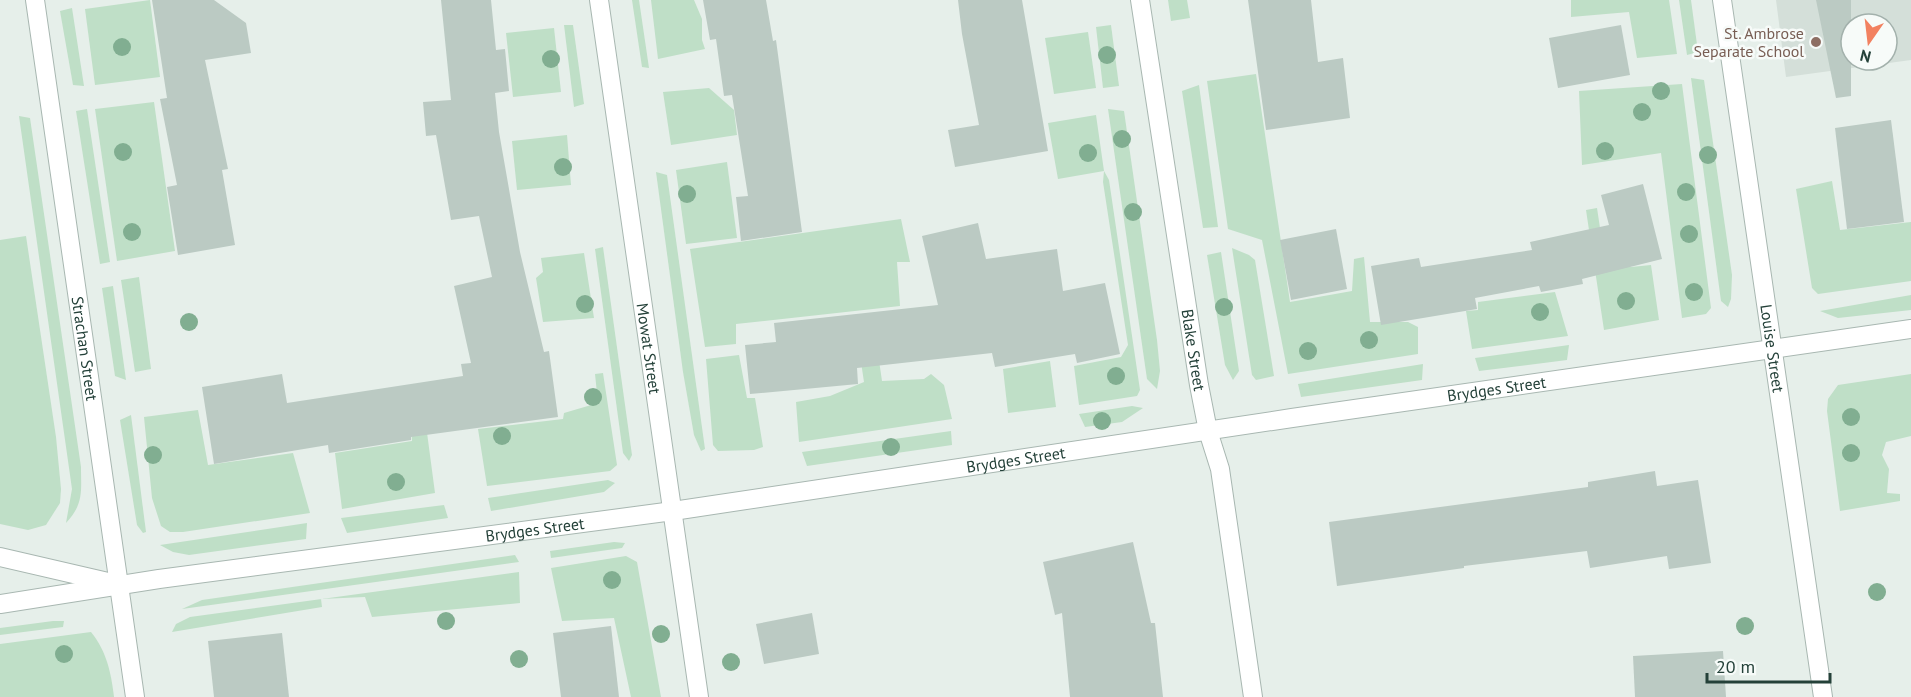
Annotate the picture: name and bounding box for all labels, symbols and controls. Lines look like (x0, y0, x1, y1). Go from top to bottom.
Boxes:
north arrow (1839, 12, 1899, 72)
place label: St. Ambrose Separate School (1693, 23, 1804, 61)
marker: St. Ambrose Separate School (1809, 35, 1823, 49)
text: N (1858, 46, 1873, 68)
street label: Strachan Street (68, 295, 102, 402)
street label: Mowat Street (633, 302, 665, 396)
street label: Louise Street (1756, 303, 1789, 394)
street label: Blake Street (1177, 307, 1210, 393)
street label: Brydges Street (1446, 372, 1548, 406)
street label: Brydges Street (965, 442, 1067, 477)
street label: Brydges Street (484, 513, 586, 546)
scale bar (1707, 646, 1830, 684)
text: 20 m (1716, 655, 1755, 678)

